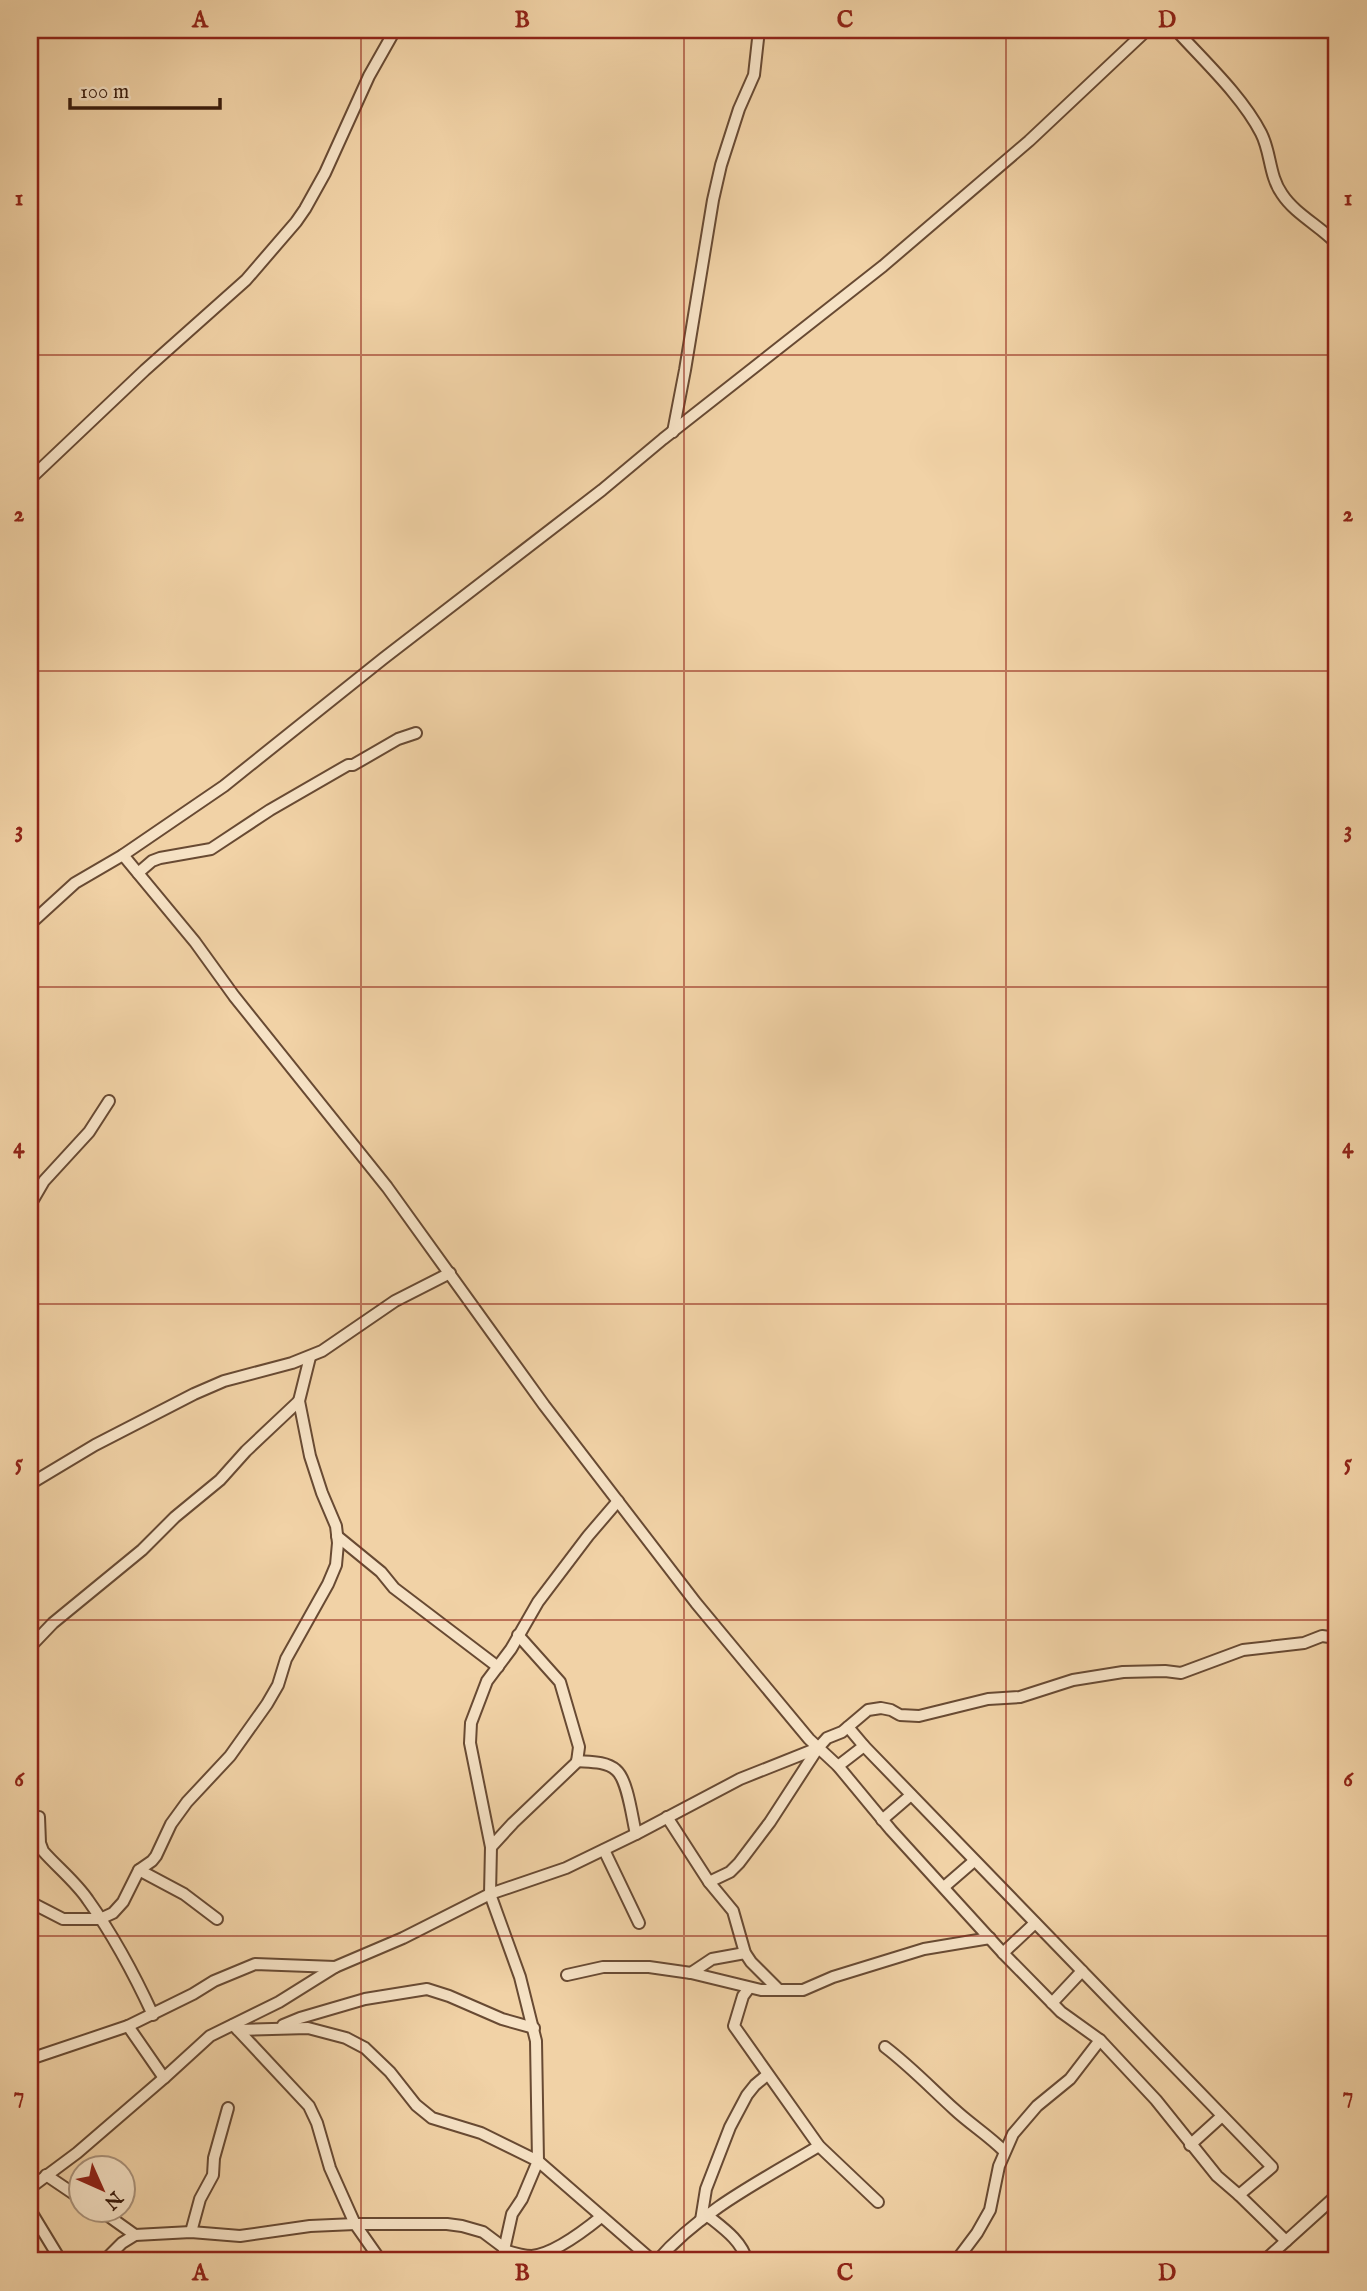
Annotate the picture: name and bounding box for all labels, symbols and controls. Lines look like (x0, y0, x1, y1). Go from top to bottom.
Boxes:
text: A (191, 6, 209, 35)
text: B (514, 6, 530, 35)
text: C (837, 6, 854, 35)
text: D (1158, 6, 1176, 35)
scale bar (70, 66, 220, 110)
text: 100 m (80, 79, 129, 106)
text: 1 (15, 184, 23, 213)
text: 1 (1344, 184, 1352, 213)
text: 2 (14, 500, 25, 529)
text: 2 (1343, 500, 1354, 529)
text: 3 (15, 816, 23, 845)
text: 3 (1344, 816, 1352, 845)
text: 4 (13, 1132, 25, 1161)
text: 4 (1342, 1132, 1354, 1161)
text: 5 (15, 1449, 24, 1478)
text: 5 (1344, 1449, 1353, 1478)
text: 6 (14, 1765, 25, 1794)
text: 6 (1343, 1765, 1354, 1794)
text: 7 (14, 2081, 24, 2110)
text: 7 (1343, 2081, 1353, 2110)
north arrow (66, 2154, 136, 2224)
text: N (98, 2185, 128, 2214)
text: A (191, 2259, 209, 2288)
text: B (514, 2259, 530, 2288)
text: C (837, 2259, 854, 2288)
text: D (1158, 2259, 1176, 2288)

